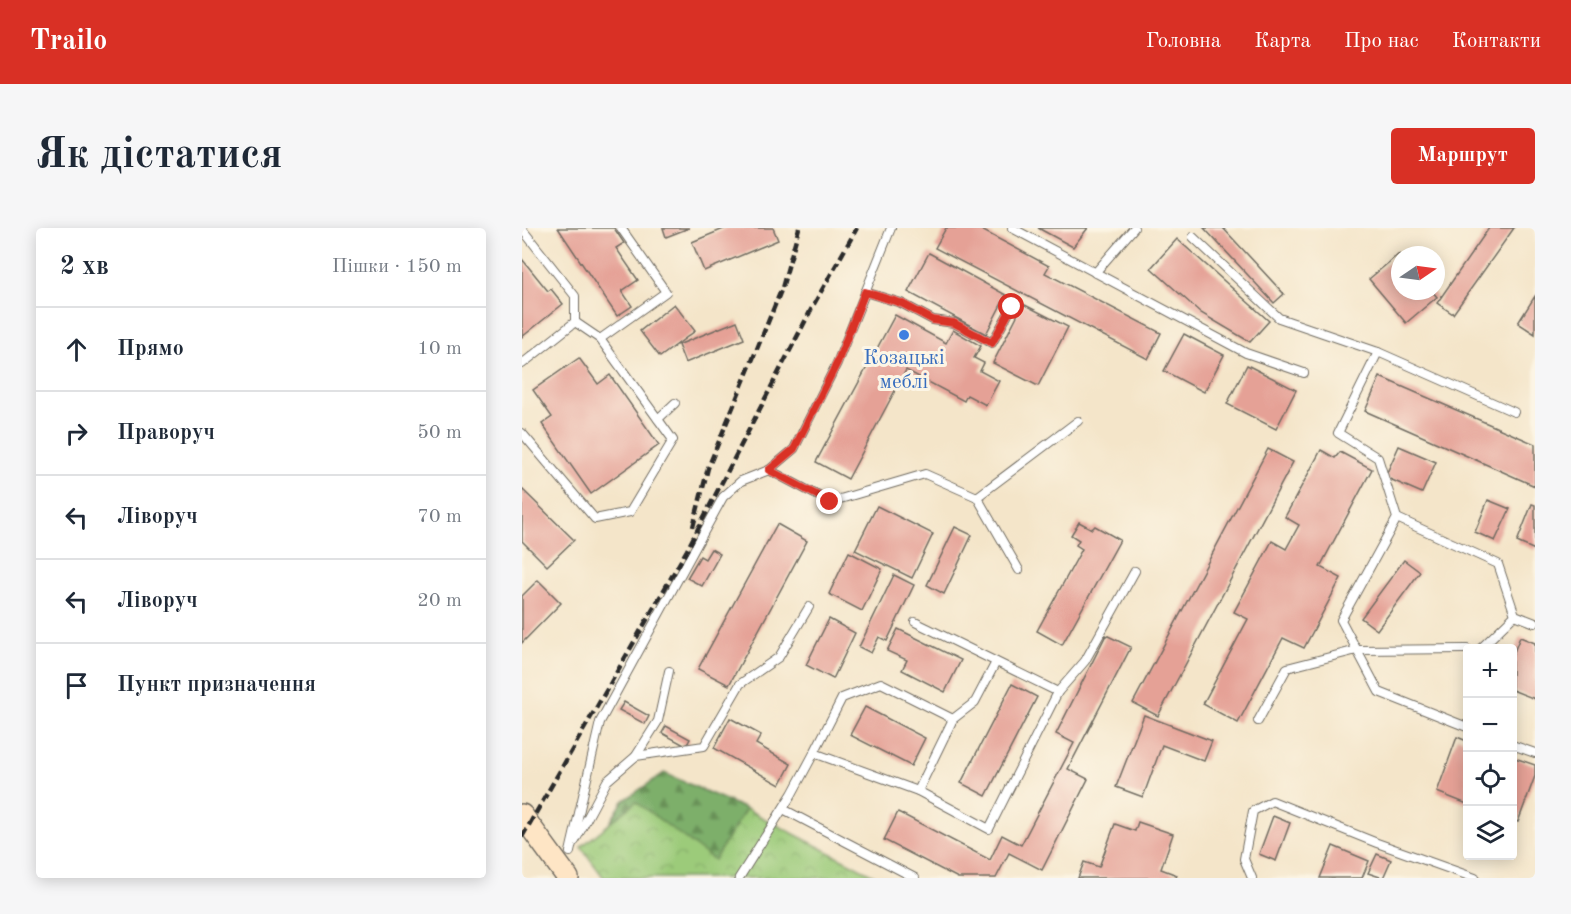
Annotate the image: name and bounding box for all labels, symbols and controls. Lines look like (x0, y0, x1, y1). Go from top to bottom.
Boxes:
text: Trailo (30, 28, 107, 56)
text: Головна (1146, 31, 1221, 52)
text: Карта (1254, 31, 1311, 52)
text: Про нас (1344, 31, 1419, 52)
text: Контакти (1452, 31, 1541, 52)
button: Маршрут (1391, 128, 1535, 184)
text: Як дістатися (36, 135, 283, 177)
north arrow (1391, 246, 1445, 300)
text: 2 хв (60, 254, 109, 280)
text: Пішки · 150 m (332, 257, 462, 277)
route start (998, 293, 1024, 319)
marker: Козацькі меблі (897, 328, 911, 342)
icon: ahead (60, 333, 93, 366)
text: Прямо (117, 338, 184, 360)
text: 10 m (417, 339, 462, 359)
place label: Козацькі меблі (863, 348, 945, 393)
icon: right (60, 417, 93, 450)
text: Праворуч (117, 422, 215, 444)
text: 50 m (417, 423, 462, 443)
route end (816, 488, 842, 514)
icon: left (60, 501, 93, 534)
text: Ліворуч (117, 506, 198, 528)
text: 70 m (417, 507, 462, 527)
icon: left (60, 585, 93, 618)
text: Ліворуч (117, 590, 198, 612)
text: 20 m (417, 591, 462, 611)
map controls (1463, 644, 1517, 860)
button: + (1463, 644, 1517, 698)
icon: arrive (60, 669, 93, 702)
text: Пункт призначення (117, 674, 316, 696)
button: − (1463, 698, 1517, 752)
button: locate (1463, 752, 1517, 806)
button: layers (1463, 806, 1517, 860)

